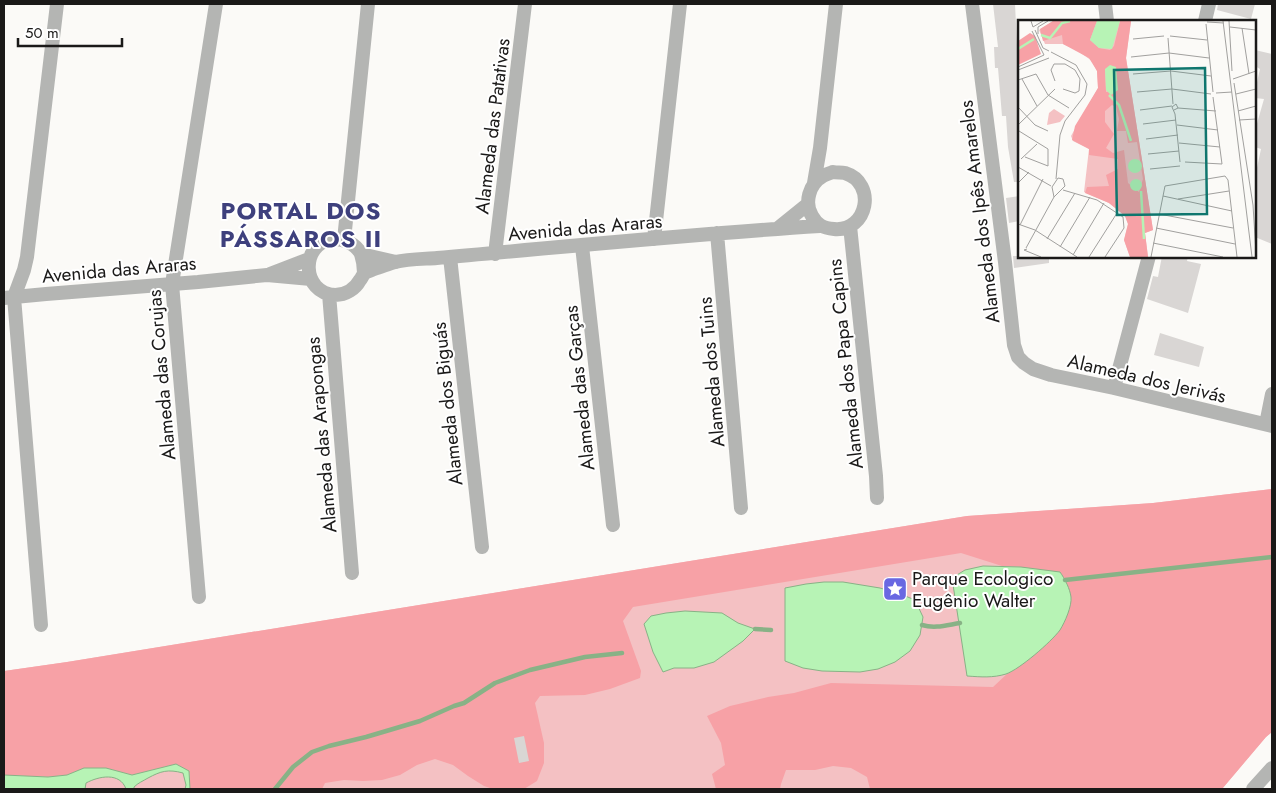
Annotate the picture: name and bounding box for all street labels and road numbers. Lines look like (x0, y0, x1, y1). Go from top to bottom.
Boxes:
street label: Alameda das Patativas (468, 36, 517, 216)
street label: Alameda dos Ipês Amarelos (952, 99, 1007, 325)
street label: Avenida das Araras (507, 207, 664, 248)
street label: Avenida das Araras (41, 249, 198, 290)
street label: Alameda dos Papa Capins (821, 257, 870, 470)
street label: Alameda das Corujas (141, 288, 182, 461)
street label: Alameda dos Tuins (691, 295, 732, 448)
street label: Alameda das Garças (557, 304, 602, 472)
street label: Alameda dos Biguás (425, 321, 470, 487)
street label: Alameda das Arapongas (299, 335, 344, 534)
street label: Alameda dos Jerivás (1065, 347, 1229, 410)

